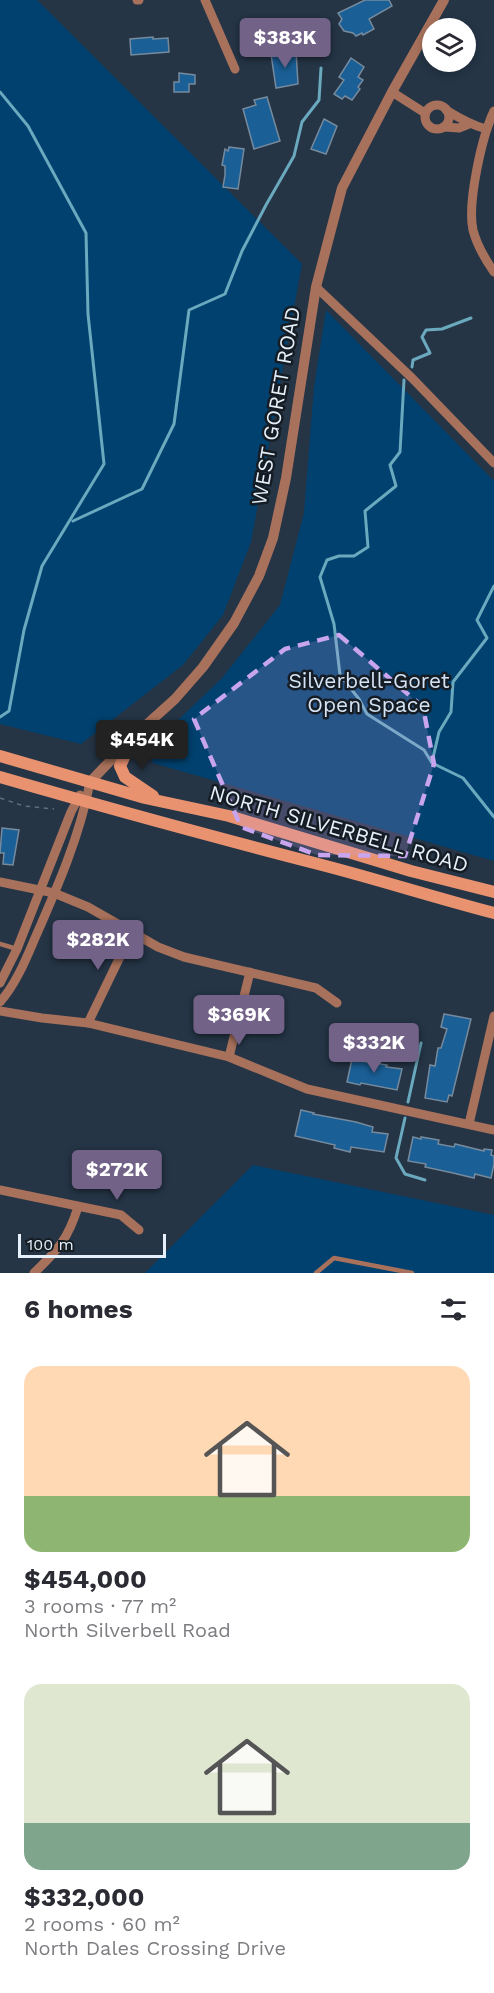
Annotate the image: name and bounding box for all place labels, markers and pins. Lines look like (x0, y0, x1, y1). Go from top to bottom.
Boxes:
pin: $383K (243, 18, 327, 69)
pin: $454K (100, 720, 184, 771)
pin: $282K (56, 920, 140, 971)
pin: $369K (197, 995, 281, 1046)
pin: $332K (332, 1023, 416, 1074)
pin: $272K (75, 1150, 159, 1201)

